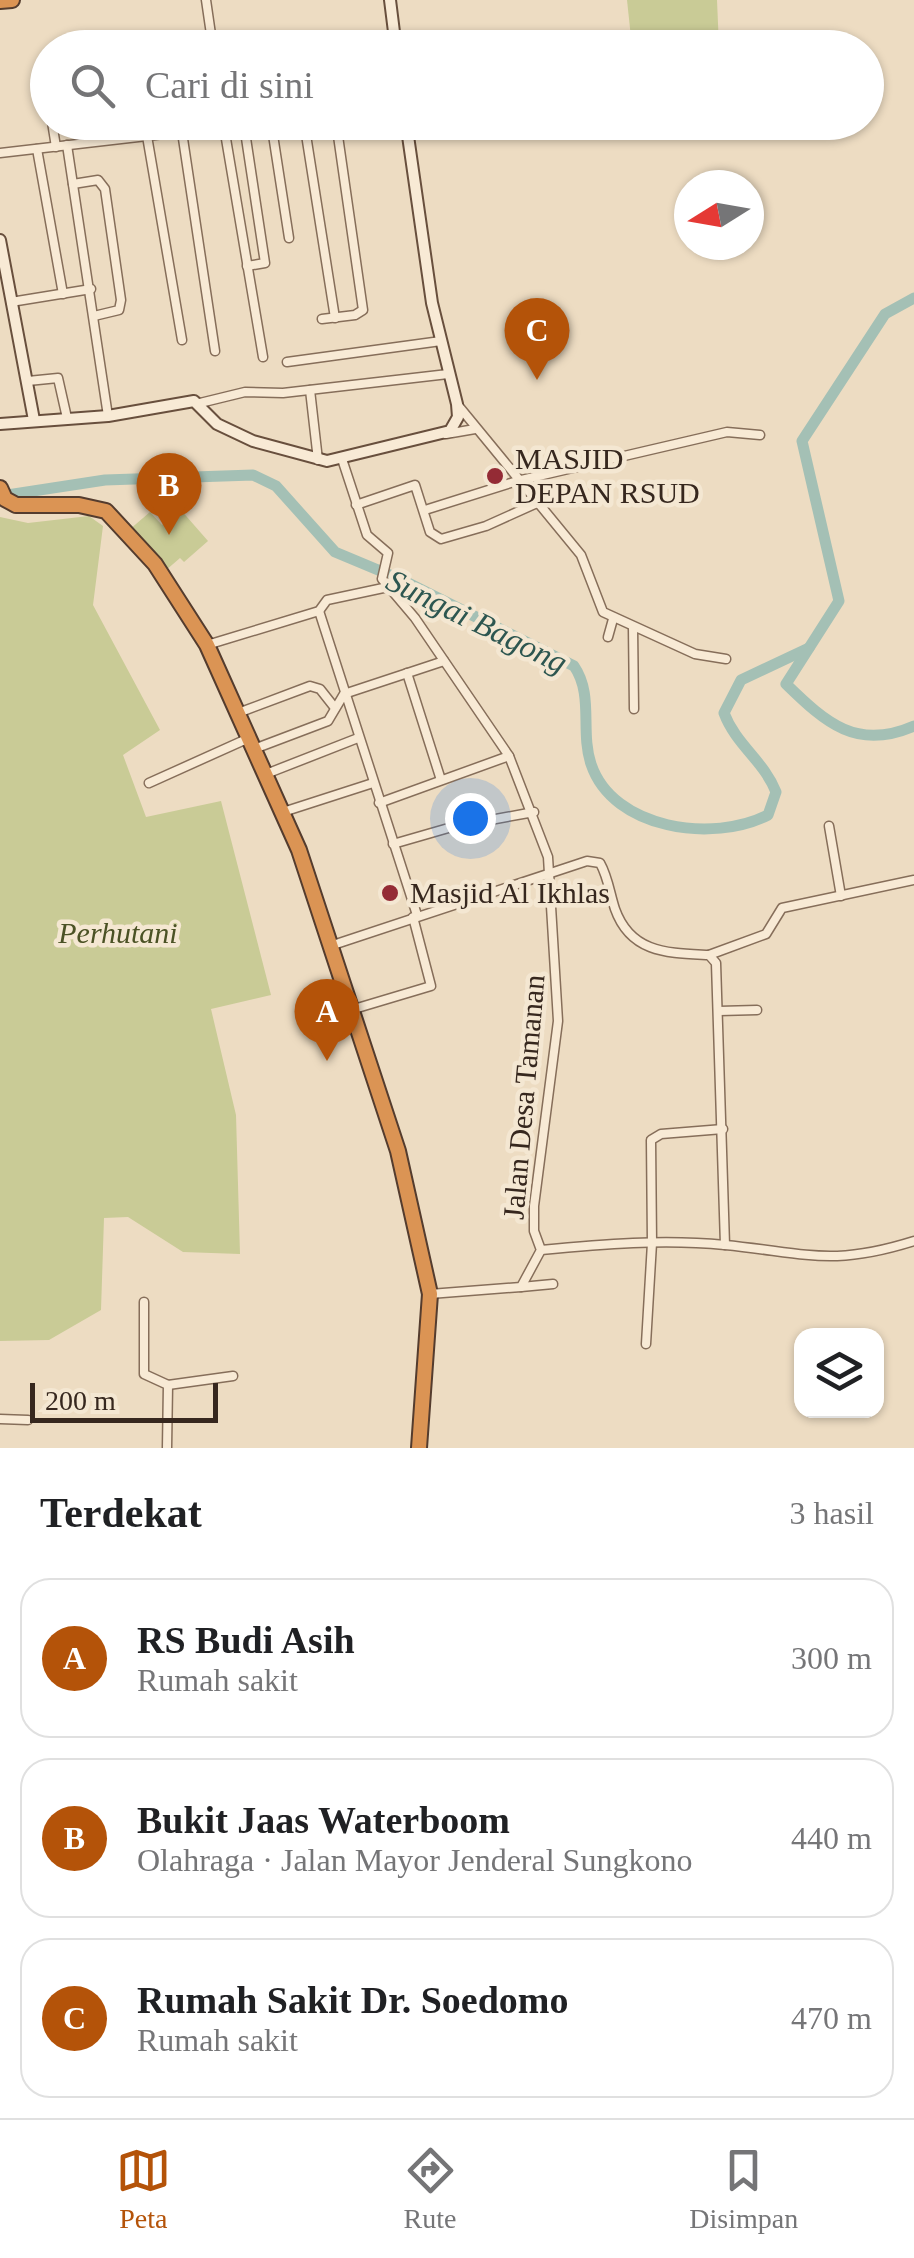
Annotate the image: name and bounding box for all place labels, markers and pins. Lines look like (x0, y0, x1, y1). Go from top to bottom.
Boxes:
pin: C (504, 298, 570, 380)
place label: MASJID DEPAN RSUD (515, 442, 700, 509)
pin: B (136, 452, 202, 535)
marker: MASJID DEPAN RSUD (484, 465, 506, 487)
place label: Masjid Al Ikhlas (410, 876, 610, 909)
marker: Masjid Al Ikhlas (379, 882, 401, 904)
pin: A (294, 978, 360, 1061)

